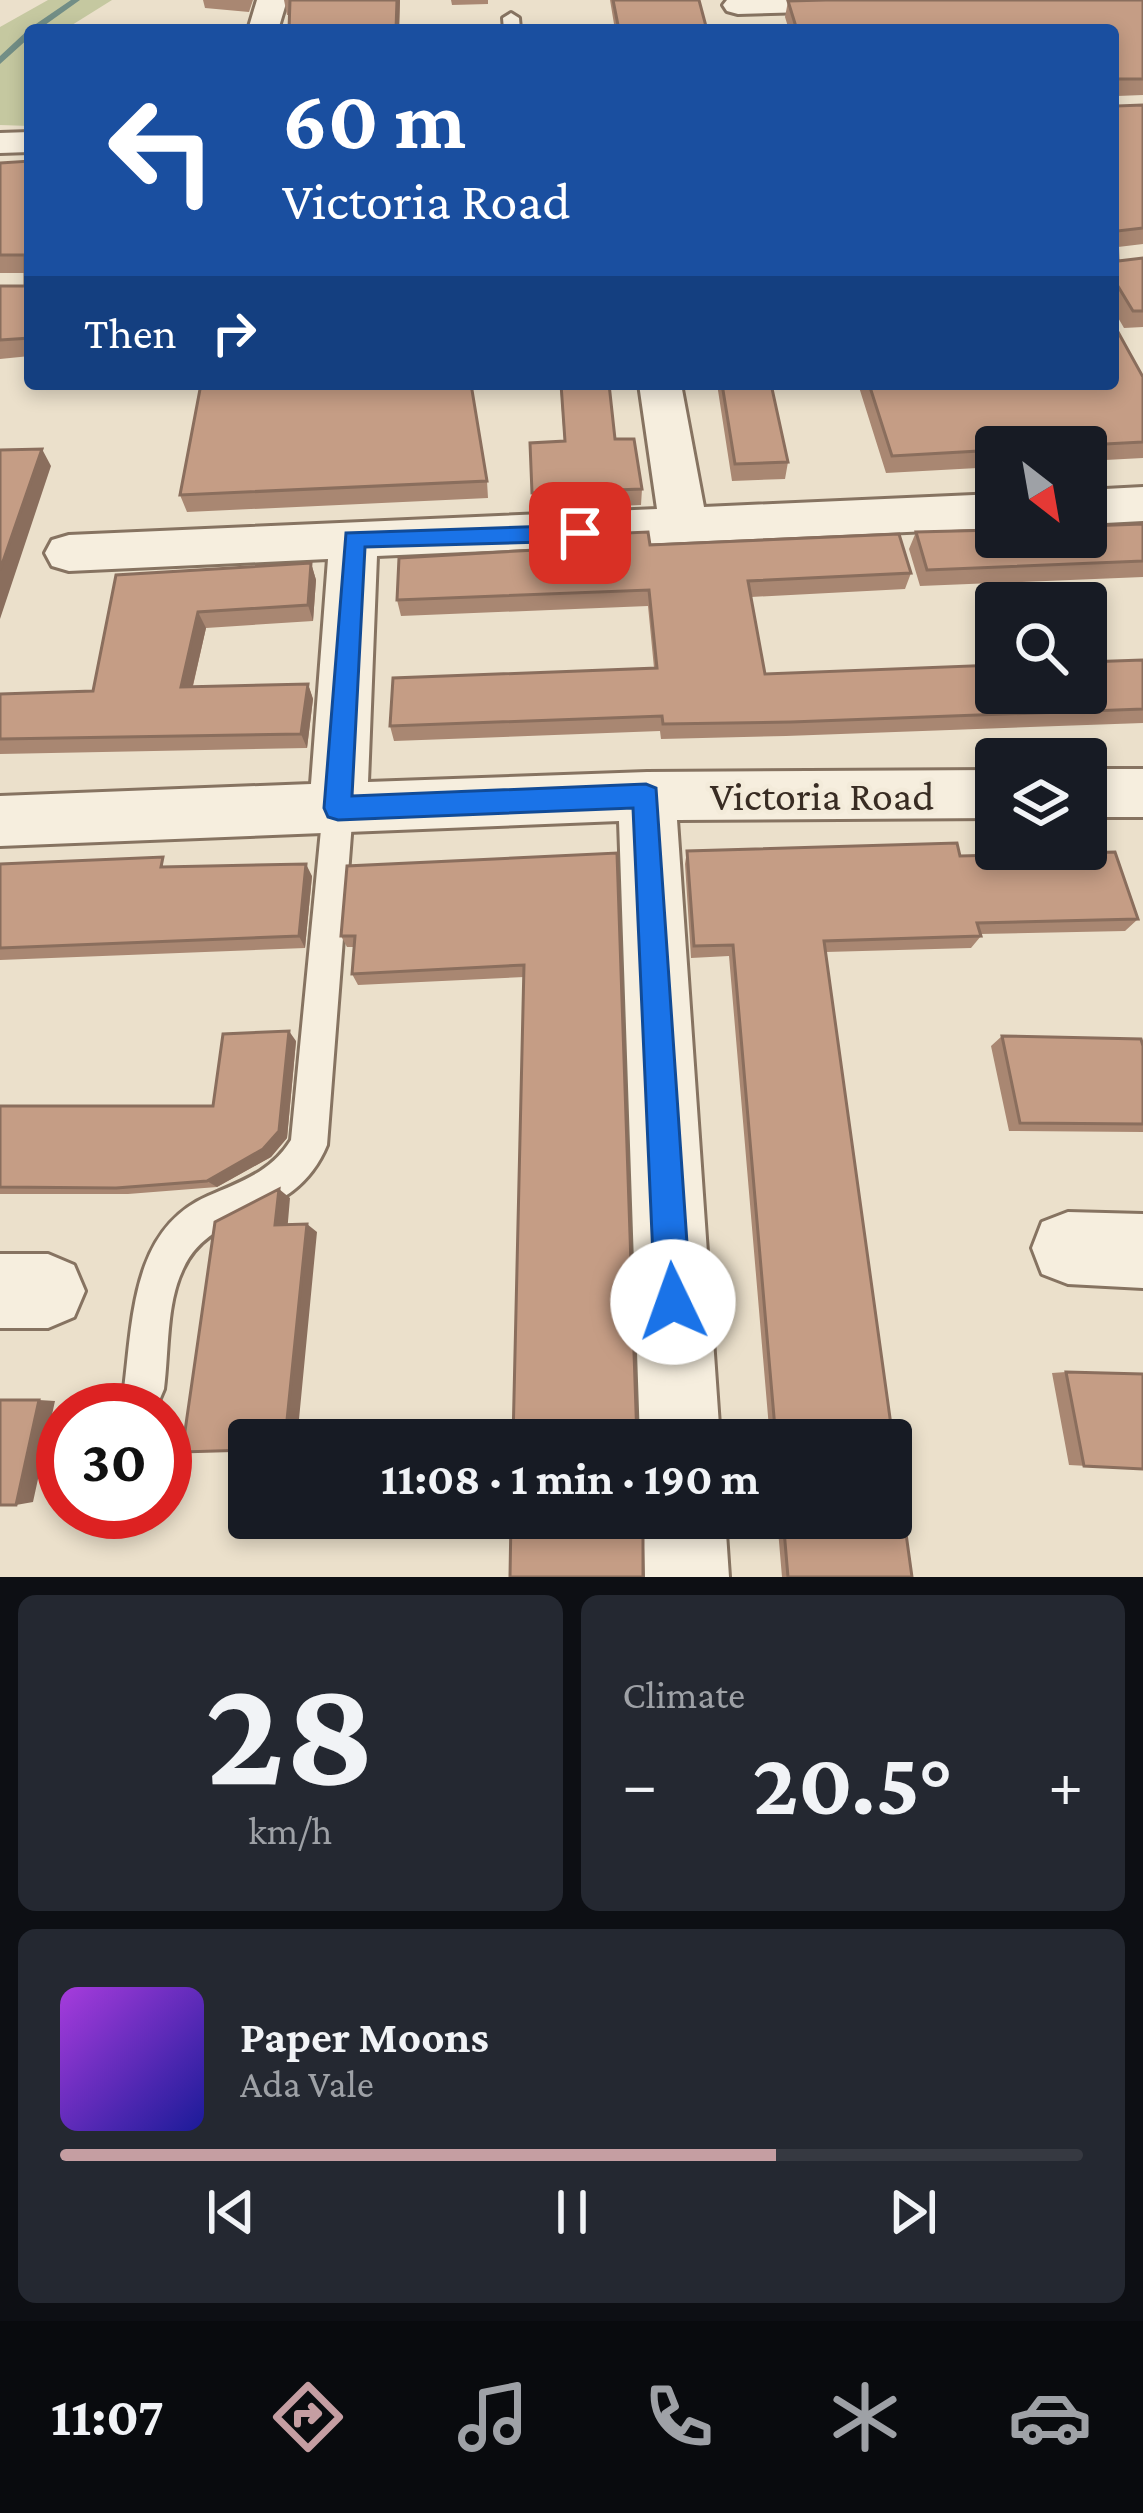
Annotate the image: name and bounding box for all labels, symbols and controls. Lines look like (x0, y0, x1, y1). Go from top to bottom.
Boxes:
icon: left (84, 72, 240, 228)
text: 60 m (282, 73, 466, 166)
text: Victoria Road (282, 171, 571, 231)
icon: right (201, 300, 267, 366)
text: Then (84, 308, 177, 358)
north arrow (975, 426, 1107, 558)
map controls (975, 426, 1107, 870)
pin (529, 482, 631, 584)
icon: arrive (547, 500, 613, 566)
button: search (975, 582, 1107, 714)
button: layers (975, 738, 1107, 870)
street label: Victoria Road (710, 772, 934, 819)
position arrow (610, 1239, 736, 1365)
speed limit sign: 30 (36, 1383, 192, 1539)
text: 11:08 · 1 min · 190 m (381, 1454, 759, 1504)
text: 28 (205, 1644, 375, 1818)
text: Climate (623, 1673, 745, 1716)
text: 20.5° (752, 1733, 953, 1833)
text: − (623, 1747, 657, 1820)
text: + (1048, 1747, 1083, 1820)
text: km/h (248, 1809, 332, 1852)
text: Paper Moons (240, 2012, 489, 2062)
text: Ada Vale (240, 2062, 374, 2105)
icon: previous (198, 2179, 264, 2245)
icon: pause (539, 2179, 605, 2245)
icon: next (880, 2179, 946, 2245)
icon: directions (266, 2375, 350, 2459)
icon: music (451, 2375, 535, 2459)
icon: phone (637, 2375, 721, 2459)
icon: climate (823, 2375, 907, 2459)
icon: car (1008, 2375, 1092, 2459)
text: 11:07 (51, 2387, 164, 2447)

